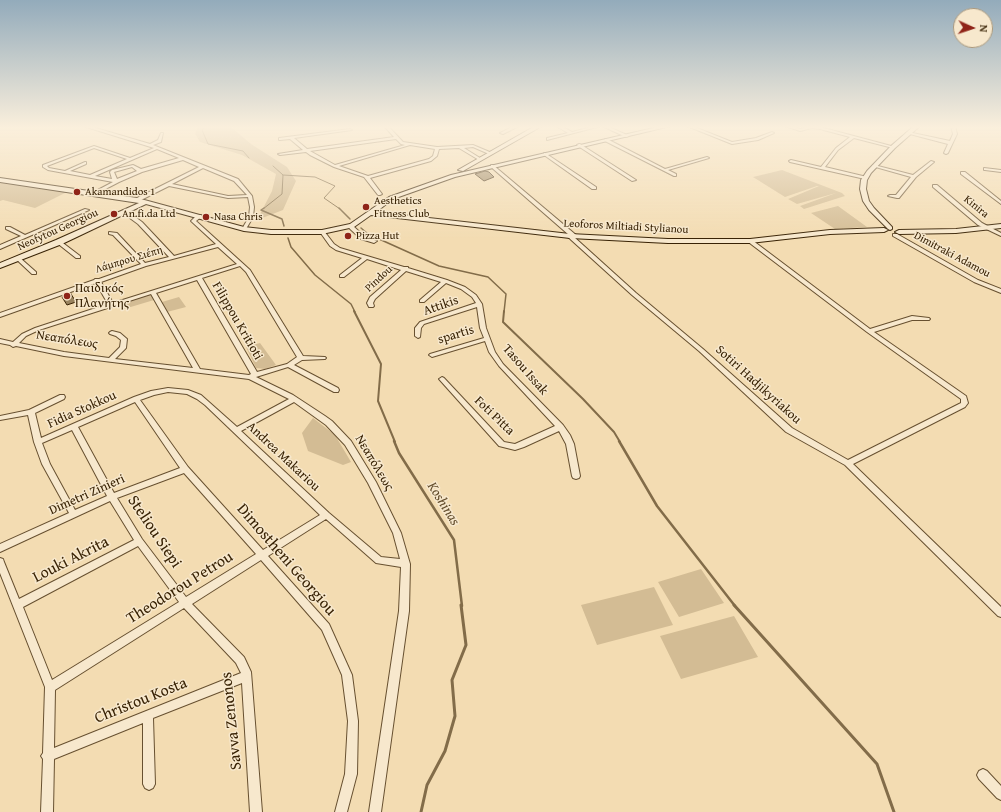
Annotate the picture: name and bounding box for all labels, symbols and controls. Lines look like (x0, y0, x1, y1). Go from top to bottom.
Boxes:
north arrow (953, 8, 993, 48)
text: N (976, 24, 992, 33)
place label: Akamandidos 1 (85, 185, 155, 199)
marker: Akamandidos 1 (72, 187, 82, 197)
street label: Kinira (961, 193, 991, 221)
place label: Aesthetics Fitness Club (374, 194, 430, 220)
marker: Aesthetics Fitness Club (361, 202, 371, 212)
street label: Neofytou Georgiou (16, 206, 100, 254)
place label: An.fi.da Ltd (122, 207, 175, 221)
marker: An.fi.da Ltd (109, 209, 119, 219)
place label: Nasa Chris (214, 210, 263, 224)
marker: Nasa Chris (201, 212, 211, 222)
street label: Leoforos Miltiadi Stylianou (563, 217, 689, 237)
place label: Pizza Hut (356, 229, 399, 243)
street label: Dimitraki Adamou (911, 229, 993, 281)
marker: Pizza Hut (343, 231, 353, 241)
street label: Λάμπρου Σιέπη (94, 244, 164, 276)
street label: Pindou (363, 263, 395, 295)
street label: Filippou Kritioti (208, 279, 266, 363)
place label: Παιδικός Πλανήτης (75, 281, 129, 312)
marker: Παιδικός Πλανήτης (62, 291, 72, 301)
street label: Attikis (421, 293, 461, 319)
street label: spartis (436, 322, 476, 348)
street label: Νεαπόλεως (35, 327, 99, 353)
street label: Tasou Issak (499, 342, 551, 398)
street label: Sotiri Hadjikyriakou (712, 342, 804, 428)
street label: Fidia Stokkou (45, 388, 119, 432)
street label: Foti Pitta (471, 393, 517, 439)
street label: Andrea Makariou (243, 419, 323, 495)
street label: Νεαπόλεως (351, 432, 397, 494)
street label: Dimetri Zinieri (47, 471, 127, 519)
water label: Koshinas (423, 479, 463, 529)
street label: Steliou Siepi (123, 492, 185, 572)
street label: Dimostheni Georgiou (232, 500, 340, 620)
street label: Louki Akrita (30, 533, 112, 587)
street label: Theodorou Petrou (123, 548, 237, 628)
street label: Savva Zenonos (217, 671, 247, 771)
street label: Christou Kosta (92, 674, 190, 728)

